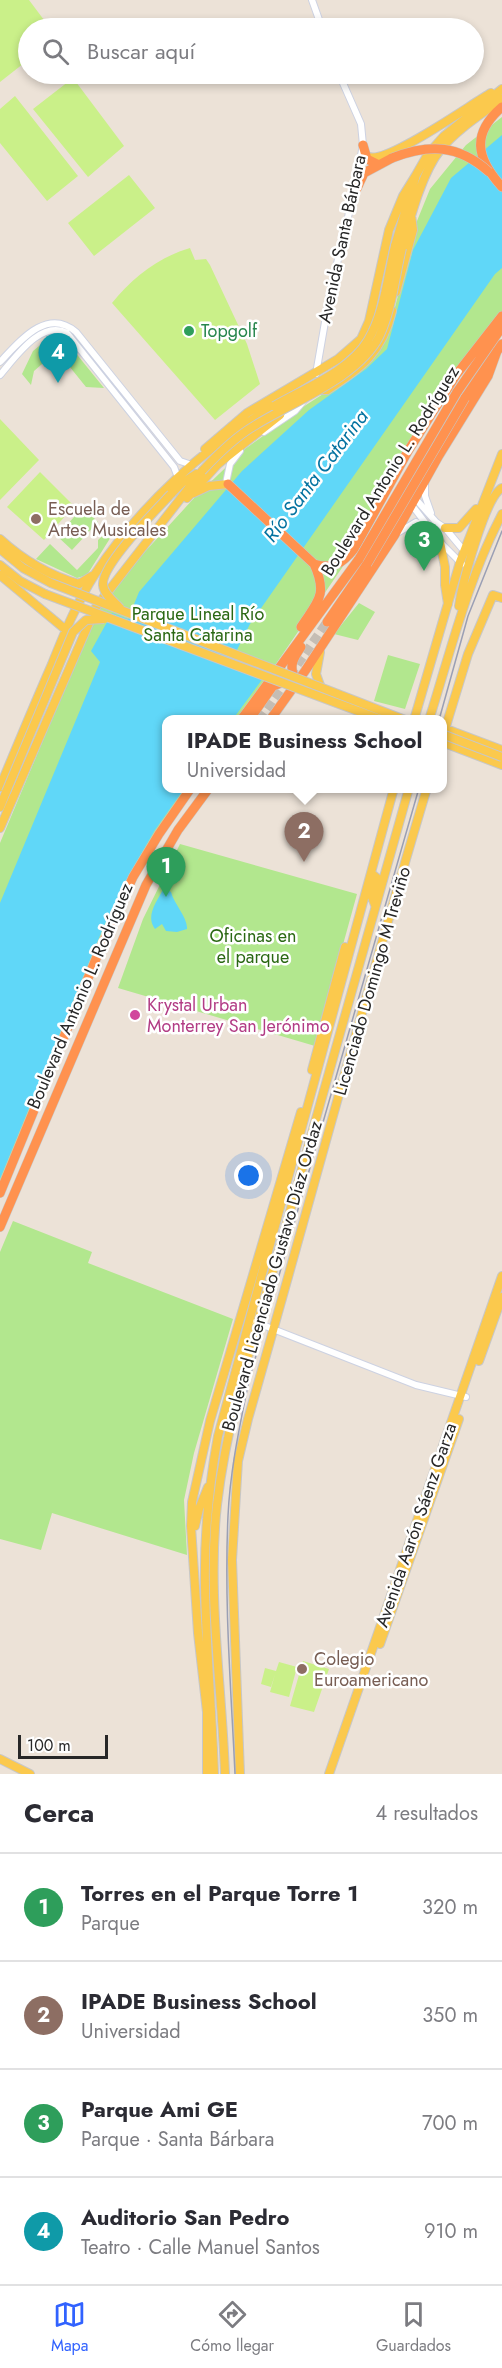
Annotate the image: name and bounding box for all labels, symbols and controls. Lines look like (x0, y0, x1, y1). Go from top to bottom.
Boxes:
search box (18, 18, 484, 84)
icon: search (39, 35, 72, 68)
text: Buscar aquí (87, 35, 195, 67)
street label: Avenida Santa Bárbara (311, 152, 373, 326)
place label: Topgolf (201, 318, 258, 344)
marker: Topgolf (182, 324, 196, 338)
pin: 4 (38, 334, 78, 383)
street label: Boulevard Antonio L. Rodríguez (315, 360, 466, 581)
water label: Río Santa Catarina (257, 404, 375, 548)
place label: Escuela de Artes Musicales (48, 496, 166, 543)
marker: Escuela de Artes Musicales (29, 512, 43, 526)
pin: 3 (404, 522, 444, 571)
park label: Parque Lineal Río Santa Catarina (132, 601, 264, 648)
popup (162, 715, 447, 793)
text: IPADE Business School (187, 724, 422, 756)
text: Universidad (187, 756, 286, 785)
pin: 2 (284, 812, 324, 862)
pin: 1 (146, 848, 186, 897)
street label: Licenciado Domingo M Treviño (327, 863, 417, 1098)
street label: Boulevard Antonio L. Rodríguez (21, 878, 140, 1113)
park label: Oficinas en el parque (210, 923, 296, 970)
place label: Krystal Urban Monterrey San Jerónimo (147, 992, 330, 1039)
marker: Krystal Urban Monterrey San Jerónimo (128, 1008, 142, 1022)
street label: Boulevard Licenciado Gustavo Díaz Ordaz (215, 1117, 329, 1434)
your location (234, 1161, 263, 1190)
street label: Avenida Aarón Sáenz Garza (369, 1419, 463, 1631)
place label: Colegio Euroamericano (314, 1646, 429, 1693)
marker: Colegio Euroamericano (295, 1662, 309, 1676)
scale bar (18, 1732, 108, 1760)
text: 100 m (27, 1734, 71, 1757)
text: Cerca (24, 1794, 94, 1832)
text: 4 resultados (376, 1799, 478, 1828)
text: Torres en el Parque Torre 1 (81, 1877, 358, 1909)
text: 1 (38, 1893, 49, 1922)
text: 320 m (422, 1893, 478, 1922)
text: Parque (81, 1909, 140, 1938)
text: IPADE Business School (81, 1985, 317, 2017)
text: 2 (37, 2001, 50, 2030)
text: 350 m (422, 2001, 478, 2030)
text: Universidad (81, 2017, 181, 2046)
text: Parque Ami GE (81, 2093, 238, 2125)
text: 3 (37, 2109, 50, 2138)
text: 700 m (422, 2109, 478, 2138)
text: Parque · Santa Bárbara (81, 2125, 274, 2154)
text: Auditorio San Pedro (81, 2201, 289, 2233)
text: 4 (37, 2217, 50, 2246)
text: 910 m (424, 2217, 478, 2246)
text: Teatro · Calle Manuel Santos (81, 2233, 320, 2262)
tab: Mapa (51, 2298, 88, 2357)
tab: Cómo llegar (190, 2298, 274, 2357)
tab: Guardados (376, 2298, 451, 2357)

